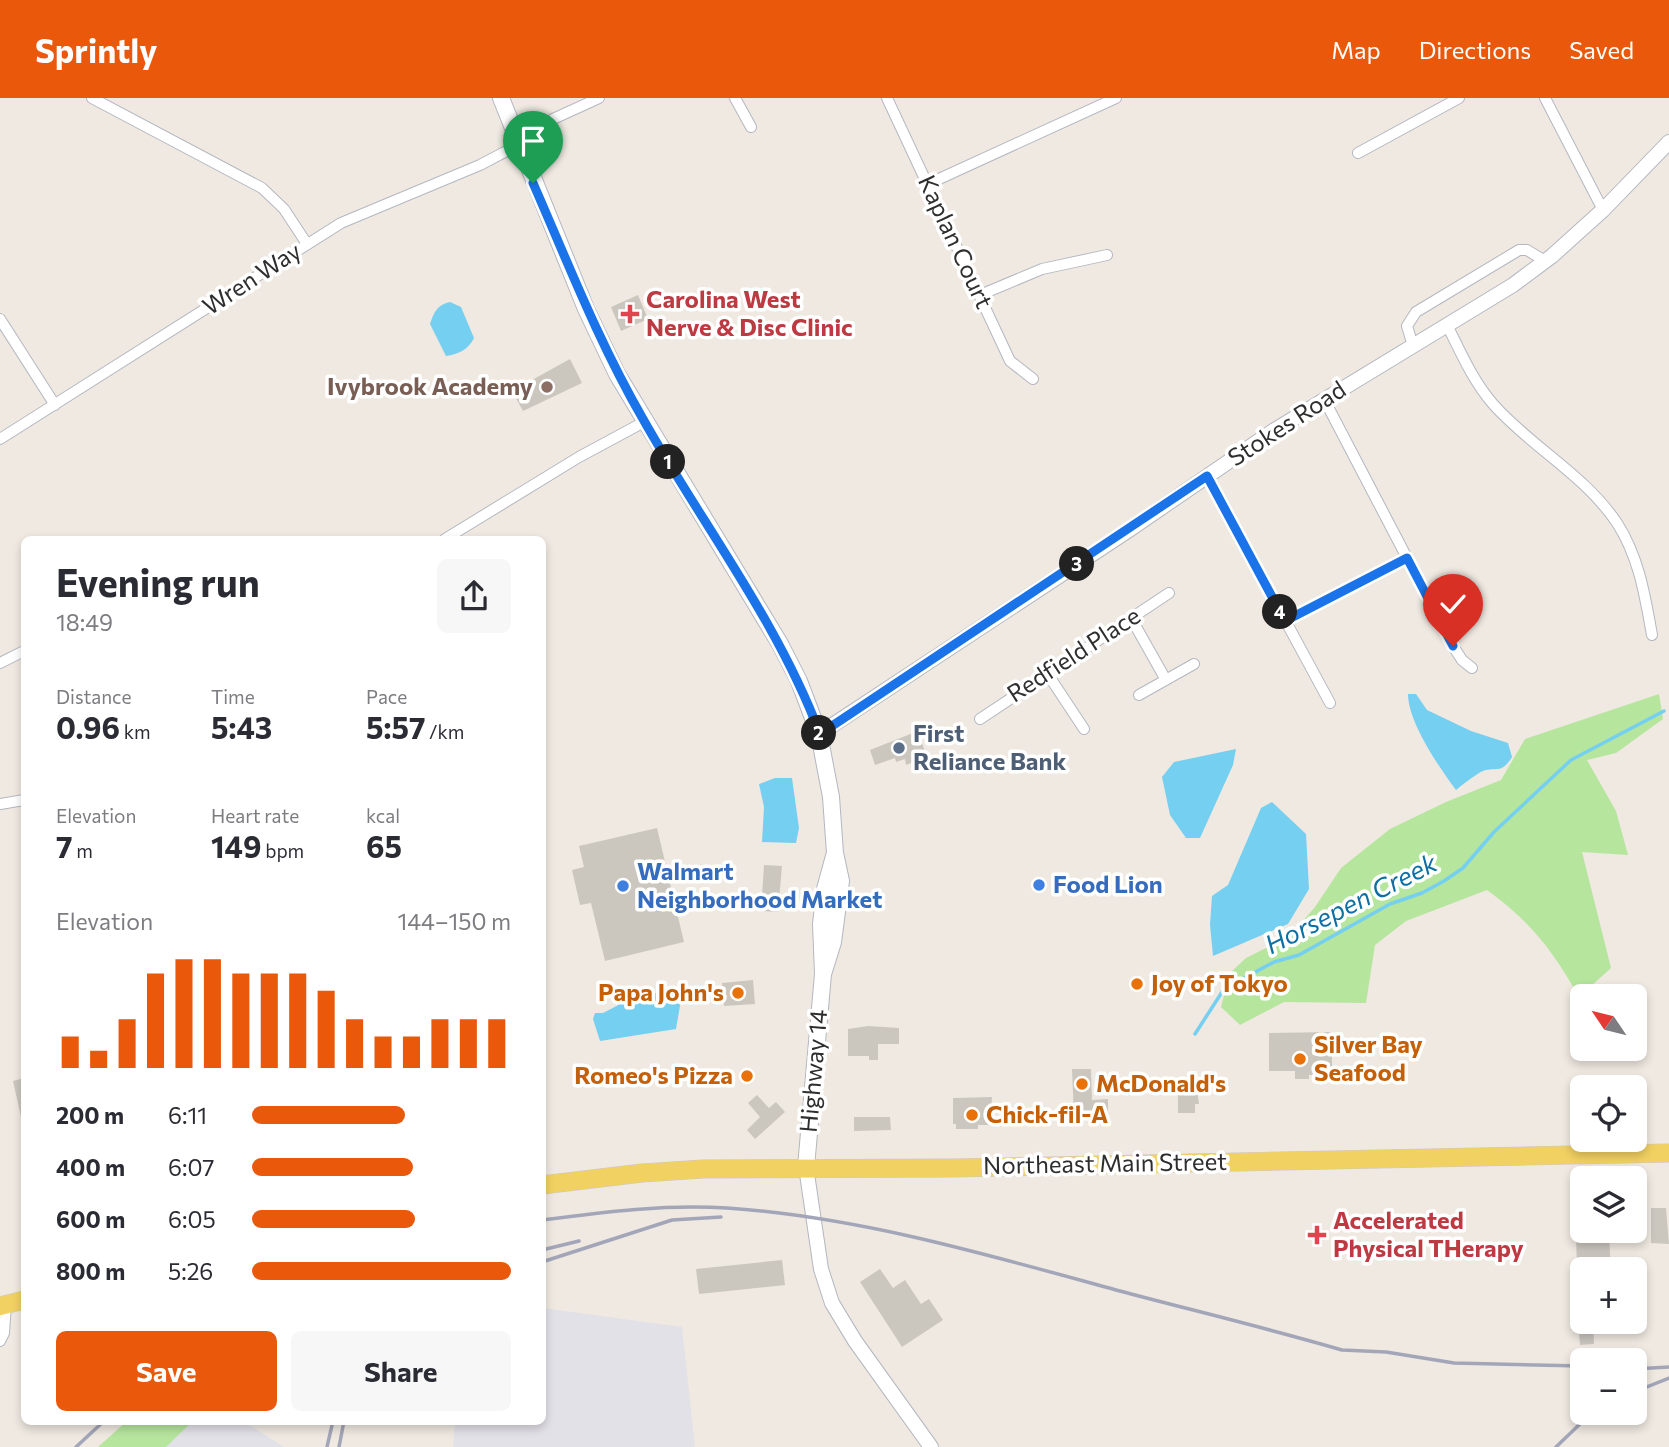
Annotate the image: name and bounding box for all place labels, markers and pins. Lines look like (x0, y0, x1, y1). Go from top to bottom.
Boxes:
pin (503, 111, 563, 183)
place label: Carolina West Nerve & Disc Clinic (646, 284, 853, 341)
marker: Carolina West Nerve & Disc Clinic (620, 304, 640, 324)
place label: Ivybrook Academy (327, 371, 533, 400)
marker: Ivybrook Academy (539, 379, 555, 395)
pin: 1 (650, 444, 686, 480)
pin: 3 (1060, 546, 1094, 582)
pin (1423, 574, 1483, 646)
pin: 4 (1262, 594, 1298, 630)
pin: 2 (802, 716, 836, 750)
place label: First Reliance Bank (913, 718, 1066, 775)
marker: First Reliance Bank (891, 740, 907, 756)
place label: Walmart Neighborhood Market (637, 856, 882, 913)
place label: Food Lion (1053, 869, 1163, 898)
marker: Food Lion (1031, 877, 1047, 893)
marker: Walmart Neighborhood Market (615, 878, 631, 894)
place label: Joy of Tokyo (1151, 968, 1288, 997)
marker: Joy of Tokyo (1129, 976, 1145, 992)
place label: Papa John's (598, 977, 724, 1006)
marker: Papa John's (730, 985, 746, 1001)
place label: Silver Bay Seafood (1314, 1029, 1423, 1086)
marker: Silver Bay Seafood (1292, 1051, 1308, 1067)
place label: Romeo's Pizza (574, 1060, 733, 1089)
marker: Romeo's Pizza (739, 1068, 755, 1084)
place label: McDonald's (1096, 1068, 1226, 1097)
marker: McDonald's (1074, 1076, 1090, 1092)
place label: Chick-fil-A (986, 1099, 1108, 1128)
marker: Chick-fil-A (964, 1107, 980, 1123)
place label: Accelerated Physical THerapy (1333, 1205, 1524, 1262)
marker: Accelerated Physical THerapy (1307, 1225, 1327, 1245)

